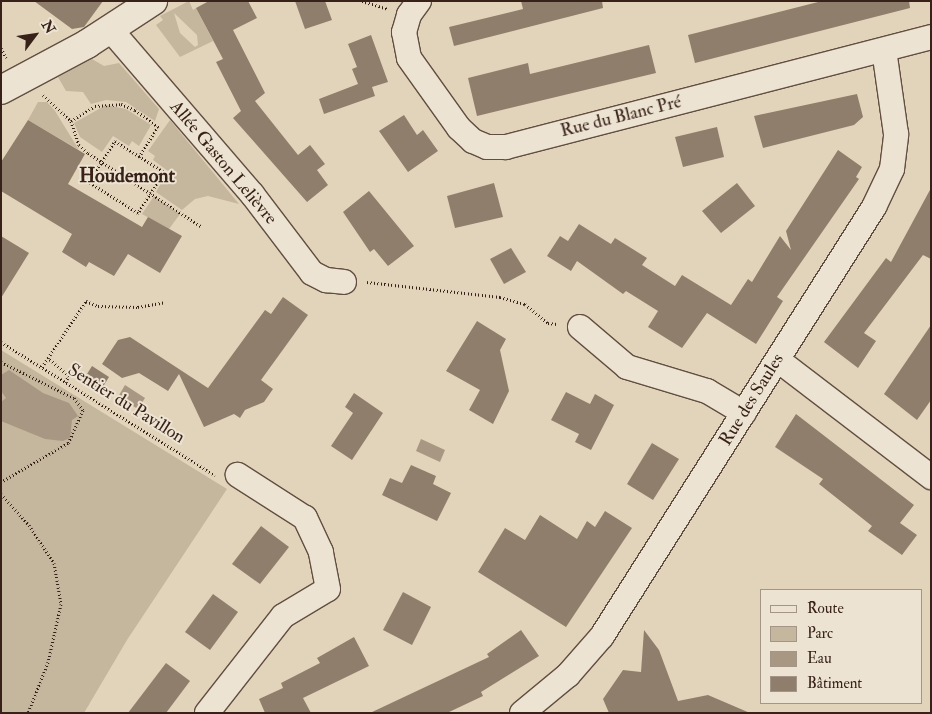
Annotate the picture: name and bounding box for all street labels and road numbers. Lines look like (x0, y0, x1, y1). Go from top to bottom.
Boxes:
street label: Rue du Blanc Pré (558, 92, 684, 142)
street label: Allée Gaston Lelièvre (165, 97, 281, 229)
street label: Rue des Saules (715, 350, 789, 450)
street label: Sentier du Pavillon (63, 359, 189, 449)

